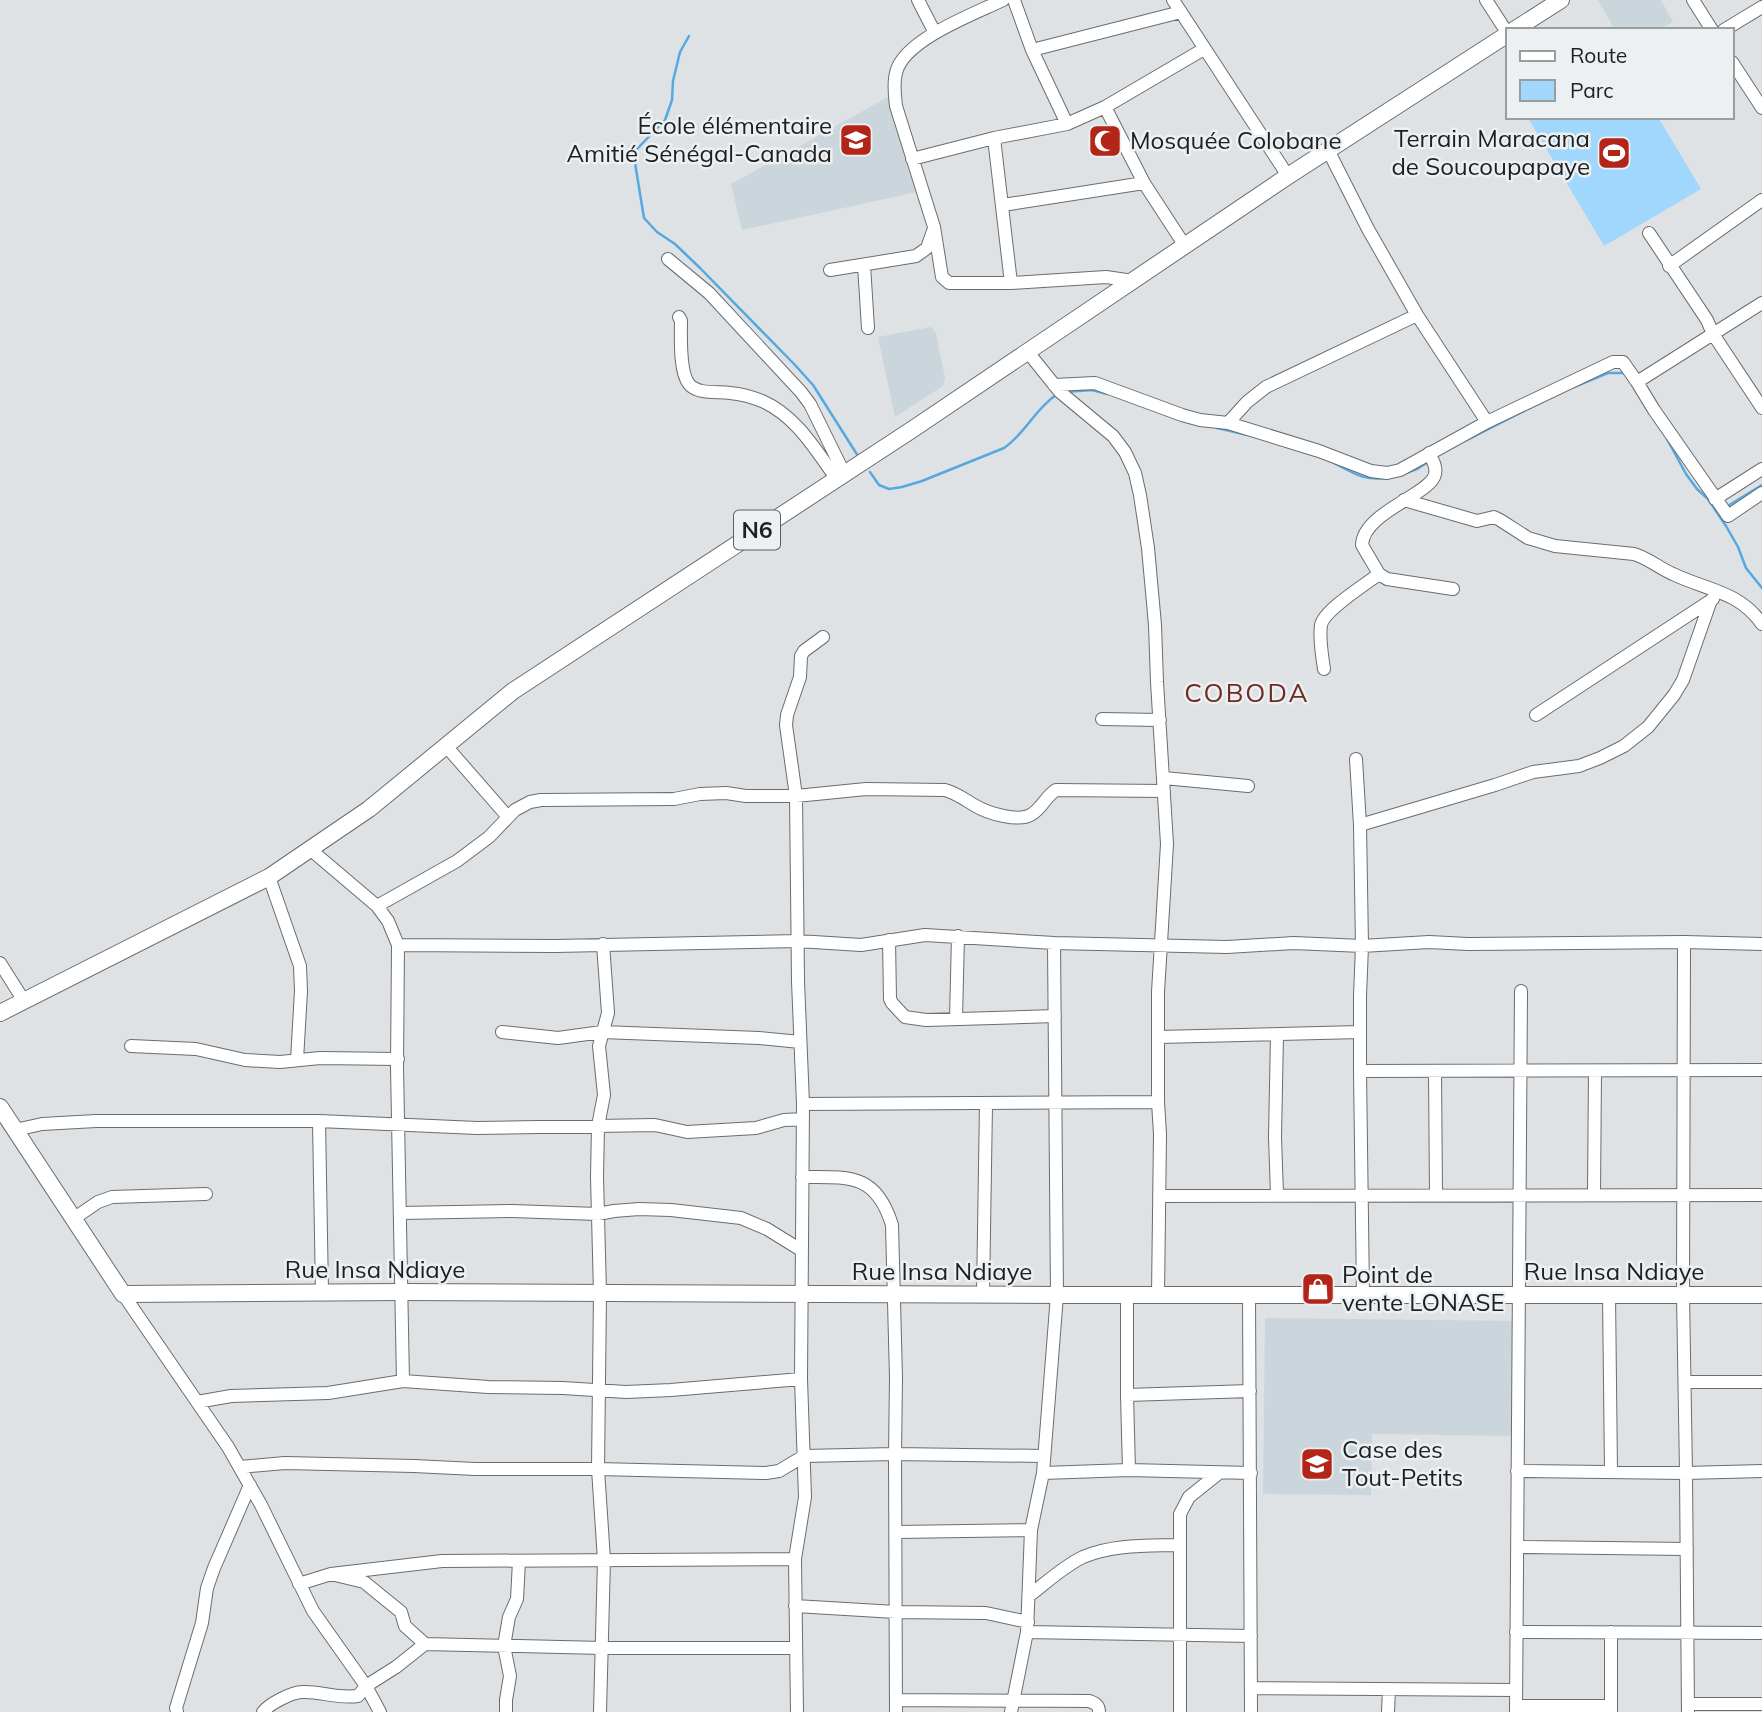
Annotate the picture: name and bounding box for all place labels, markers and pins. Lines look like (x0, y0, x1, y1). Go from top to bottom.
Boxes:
place label: École élémentaire Amitié Sénégal-Canada (566, 110, 832, 168)
school or university icon: École élémentaire Amitié Sénégal-Canada (837, 121, 875, 159)
mosque icon: Mosquée Colobane (1086, 122, 1124, 160)
place label: Terrain Maracana de Soucoupapaye (1391, 123, 1590, 181)
place label: Mosquée Colobane (1130, 125, 1341, 155)
sports icon: Terrain Maracana de Soucoupapaye (1595, 134, 1633, 172)
place label: Point de vente LONASE (1342, 1259, 1505, 1317)
shop icon: Point de vente LONASE (1299, 1270, 1337, 1308)
place label: Case des Tout-Petits (1342, 1434, 1463, 1492)
school or university icon: Case des Tout-Petits (1298, 1445, 1336, 1483)

